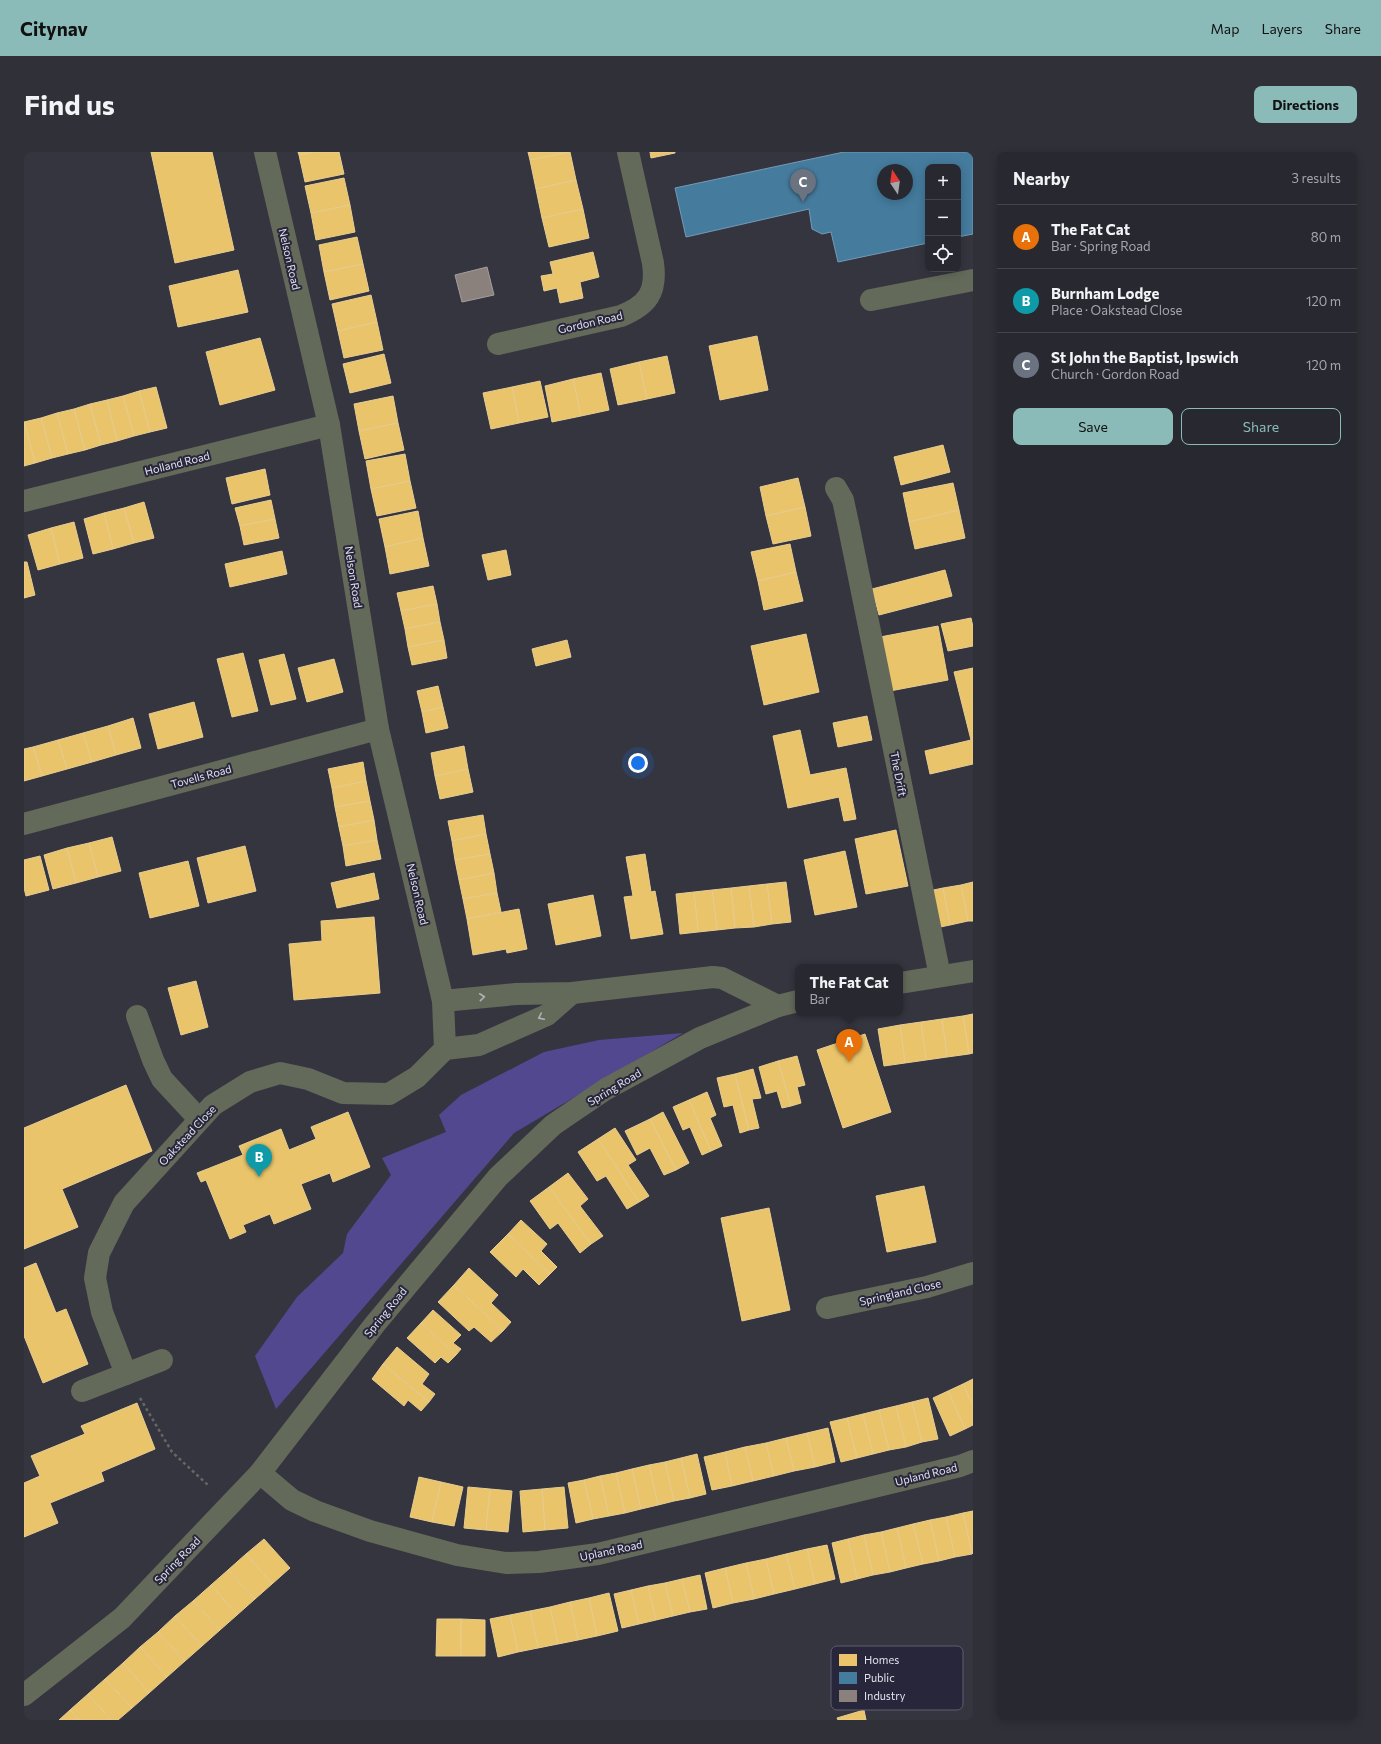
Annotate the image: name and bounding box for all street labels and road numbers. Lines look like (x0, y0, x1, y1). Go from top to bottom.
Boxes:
street label: Nelson Road (277, 227, 303, 291)
street label: Gordon Road (556, 308, 624, 336)
street label: Holland Road (143, 449, 211, 477)
street label: Nelson Road (343, 545, 365, 609)
street label: The Drift (888, 750, 910, 798)
street label: Tovells Road (169, 762, 233, 790)
street label: Nelson Road (405, 862, 431, 926)
street label: Spring Road (585, 1066, 643, 1108)
street label: Oakstead Close (156, 1102, 218, 1168)
street label: Springland Close (858, 1276, 942, 1308)
street label: Spring Road (361, 1284, 409, 1340)
street label: Upland Road (894, 1460, 958, 1488)
street label: Spring Road (151, 1534, 203, 1586)
street label: Upland Road (579, 1537, 643, 1563)

